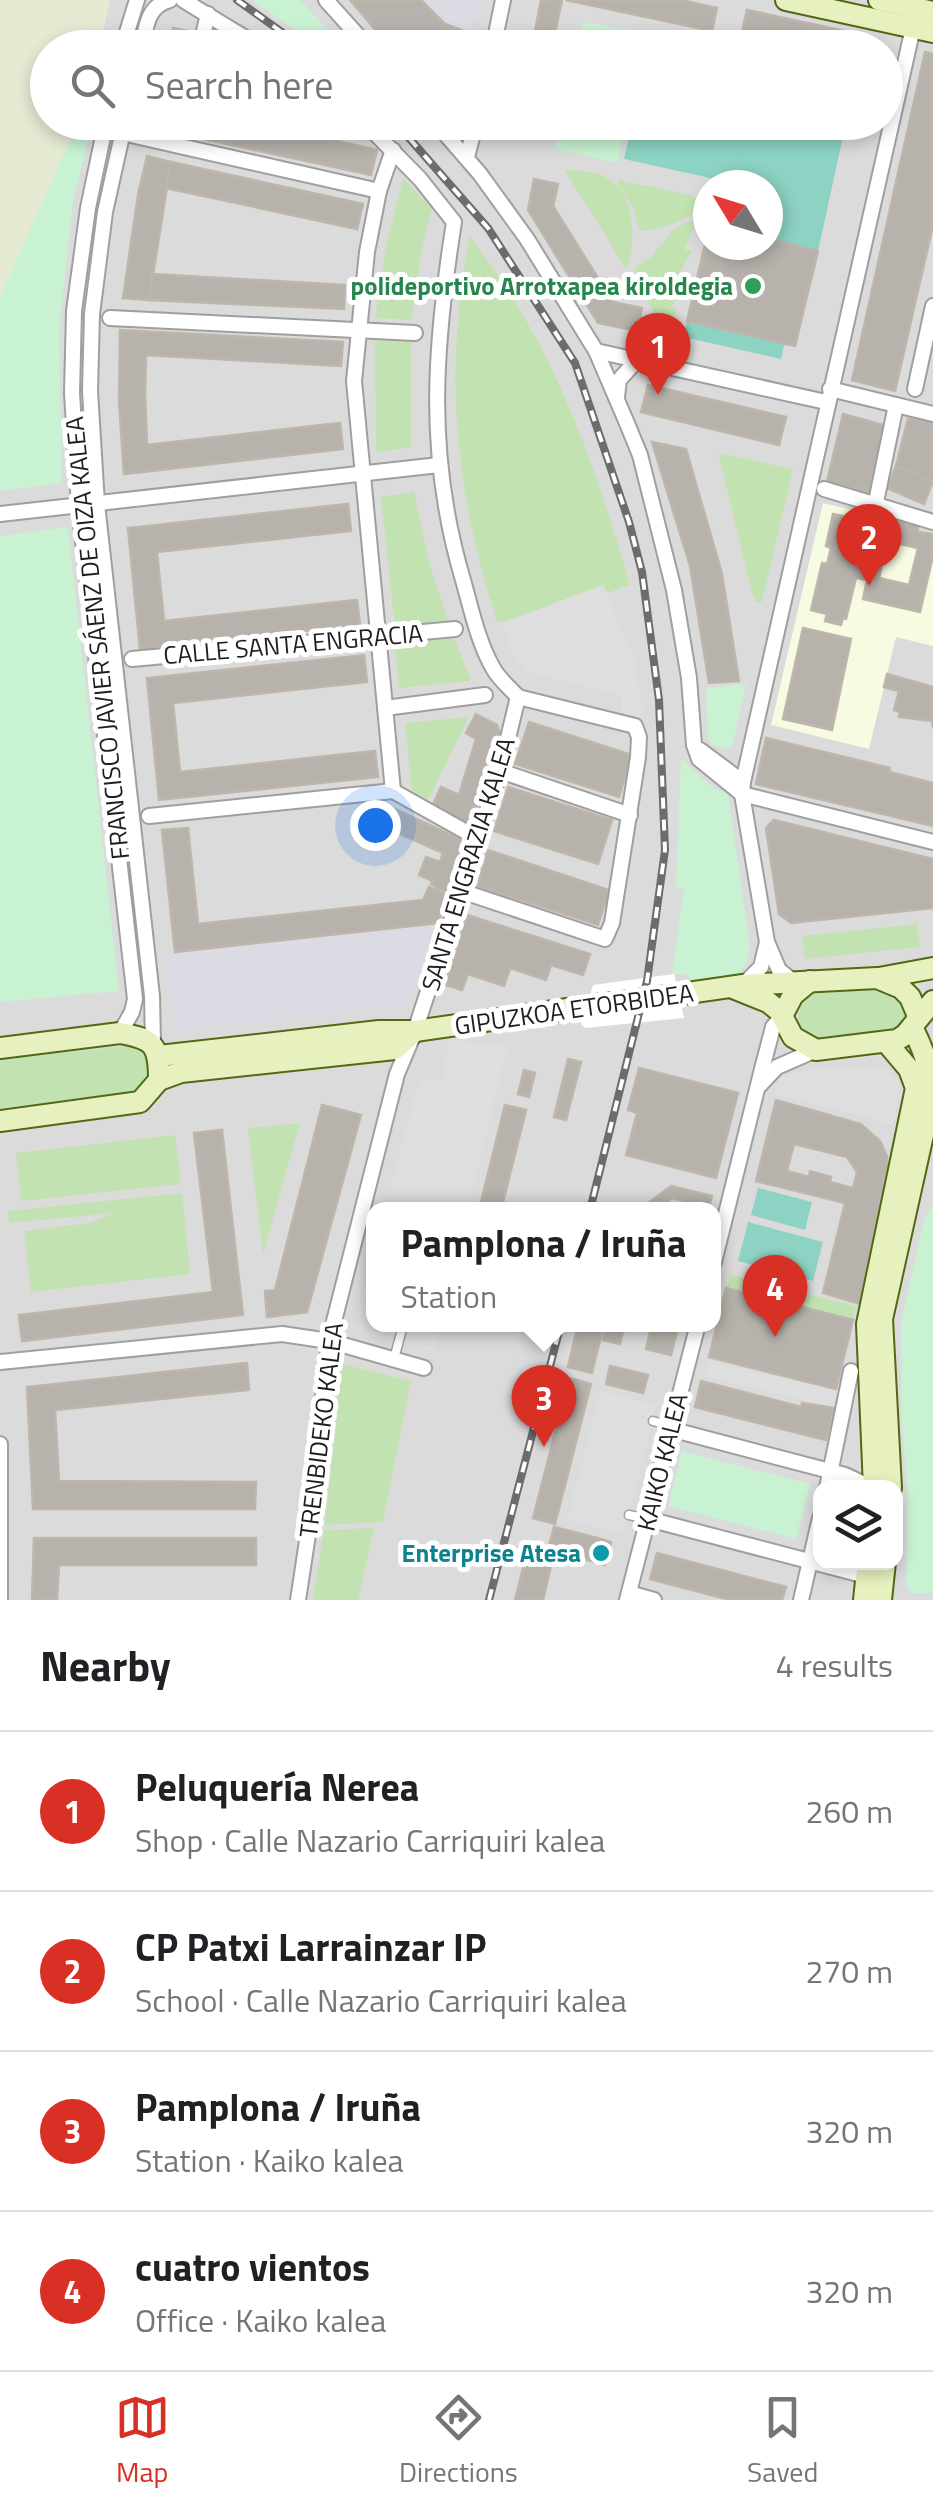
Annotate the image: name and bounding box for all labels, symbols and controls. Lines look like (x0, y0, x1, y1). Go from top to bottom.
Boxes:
search box (30, 30, 903, 140)
text: Search here (145, 56, 333, 114)
icon: search (65, 58, 120, 113)
north arrow (693, 170, 783, 260)
place label: polideportivo Arrotxapea kiroldegia (351, 267, 733, 305)
marker: polideportivo Arrotxapea kiroldegia (742, 275, 764, 297)
pin: 1 (626, 312, 690, 395)
street label: FRANCISCO JAVIER SÁENZ DE OIZA KALEA (55, 415, 139, 861)
pin: 2 (836, 504, 902, 586)
street label: CALLE SANTA ENGRACIA (162, 614, 424, 674)
street label: SANTA ENGRAZIA KALEA (411, 732, 525, 996)
your location (350, 800, 401, 851)
street label: GIPUZKOA ETORBIDEA (452, 973, 696, 1045)
popup (366, 1202, 721, 1332)
text: Pamplona / Iruña (401, 1214, 686, 1272)
pin: 4 (742, 1254, 808, 1337)
text: Station (401, 1272, 497, 1320)
street label: TRENBIDEKO KALEA (289, 1320, 353, 1540)
pin: 3 (512, 1364, 576, 1447)
street label: KAIKO KALEA (627, 1389, 698, 1535)
map controls (813, 1480, 903, 1570)
button: layers (813, 1480, 903, 1570)
place label: Enterprise Atesa (402, 1534, 581, 1572)
marker: Enterprise Atesa (590, 1542, 612, 1564)
text: Nearby (40, 1633, 171, 1697)
text: 4 results (776, 1641, 893, 1689)
text: Peluquería Nerea (135, 1758, 419, 1816)
text: 1 (64, 1787, 81, 1835)
text: 260 m (805, 1787, 893, 1835)
text: Shop · Calle Nazario Carriquiri kalea (135, 1816, 605, 1864)
text: CP Patxi Larrainzar IP (135, 1918, 486, 1976)
text: 2 (64, 1947, 81, 1995)
text: 270 m (805, 1947, 893, 1995)
text: School · Calle Nazario Carriquiri kalea (135, 1976, 627, 2024)
text: Pamplona / Iruña (135, 2078, 421, 2136)
text: 3 (64, 2107, 81, 2155)
text: 320 m (805, 2107, 893, 2155)
text: Station · Kaiko kalea (135, 2136, 404, 2184)
text: cuatro vientos (135, 2238, 370, 2296)
text: 4 (64, 2267, 81, 2315)
text: 320 m (805, 2267, 893, 2315)
text: Office · Kaiko kalea (135, 2296, 386, 2344)
tab: Map (115, 2390, 170, 2493)
tab: Directions (399, 2390, 518, 2493)
tab: Saved (747, 2390, 818, 2493)

